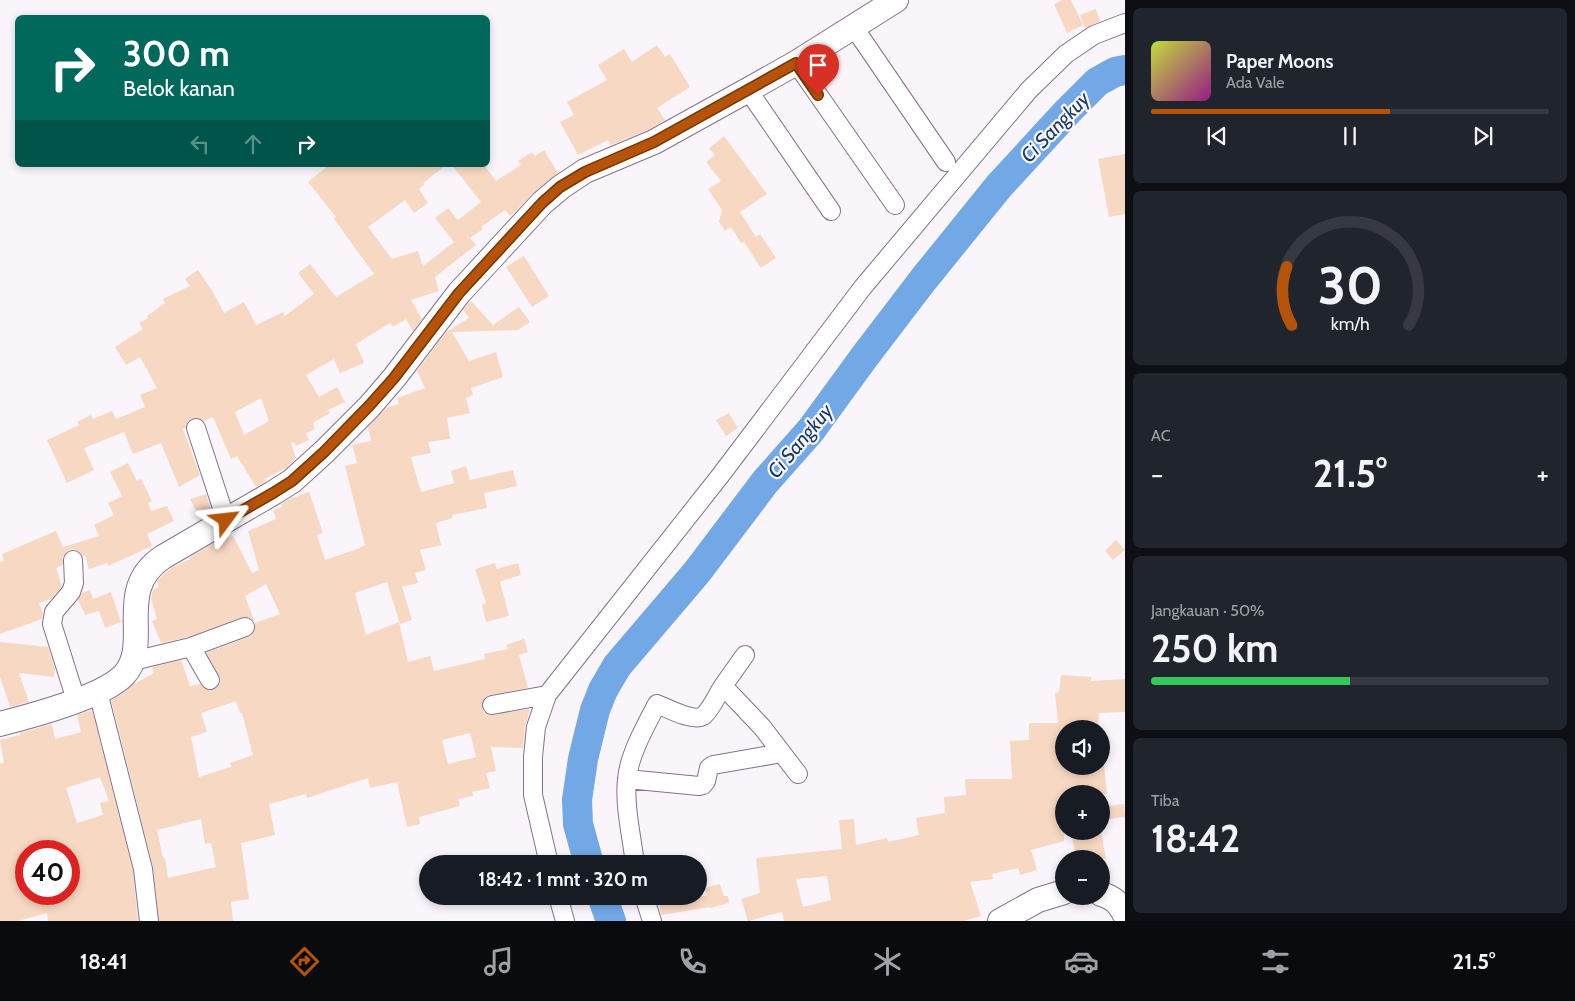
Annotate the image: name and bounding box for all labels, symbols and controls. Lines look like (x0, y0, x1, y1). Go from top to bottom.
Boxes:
text: 300 m (123, 32, 230, 75)
icon: right (40, 35, 105, 100)
pin (797, 44, 839, 95)
text: Paper Moons (1226, 50, 1334, 73)
icon: arrive (804, 51, 832, 79)
text: Ada Vale (1226, 73, 1285, 92)
text: Belok kanan (123, 75, 235, 102)
water label: Ci Sangkuy (1016, 86, 1095, 167)
icon: previous (1203, 122, 1231, 150)
icon: pause (1336, 122, 1364, 150)
icon: next (1469, 122, 1497, 150)
icon: left (186, 130, 214, 158)
icon: ahead (239, 130, 267, 158)
icon: right (292, 130, 320, 158)
text: 30 (1318, 254, 1382, 317)
text: km/h (1330, 313, 1370, 334)
water label: Ci Sangkuy (762, 399, 838, 483)
text: AC (1151, 426, 1171, 445)
text: 21.5° (1313, 450, 1387, 497)
text: − (1151, 457, 1163, 491)
text: + (1537, 457, 1549, 491)
position arrow (199, 493, 251, 545)
text: Jangkauan · 50% (1151, 601, 1265, 620)
text: 250 km (1151, 625, 1278, 672)
map controls (1055, 720, 1110, 905)
button: sound (1055, 720, 1110, 775)
button: + (1055, 785, 1110, 840)
text: Tiba (1151, 791, 1179, 810)
text: 18:42 (1151, 815, 1240, 862)
speed limit sign: 40 (15, 840, 80, 905)
button: − (1055, 850, 1110, 905)
text: 18:42 · 1 mnt · 320 m (478, 868, 648, 891)
icon: directions (287, 944, 322, 979)
icon: music (481, 944, 516, 979)
icon: phone (675, 944, 710, 979)
icon: climate (870, 944, 905, 979)
icon: car (1064, 944, 1099, 979)
icon: filters (1258, 944, 1293, 979)
text: 18:41 (80, 948, 128, 975)
text: 21.5° (1453, 948, 1495, 975)

